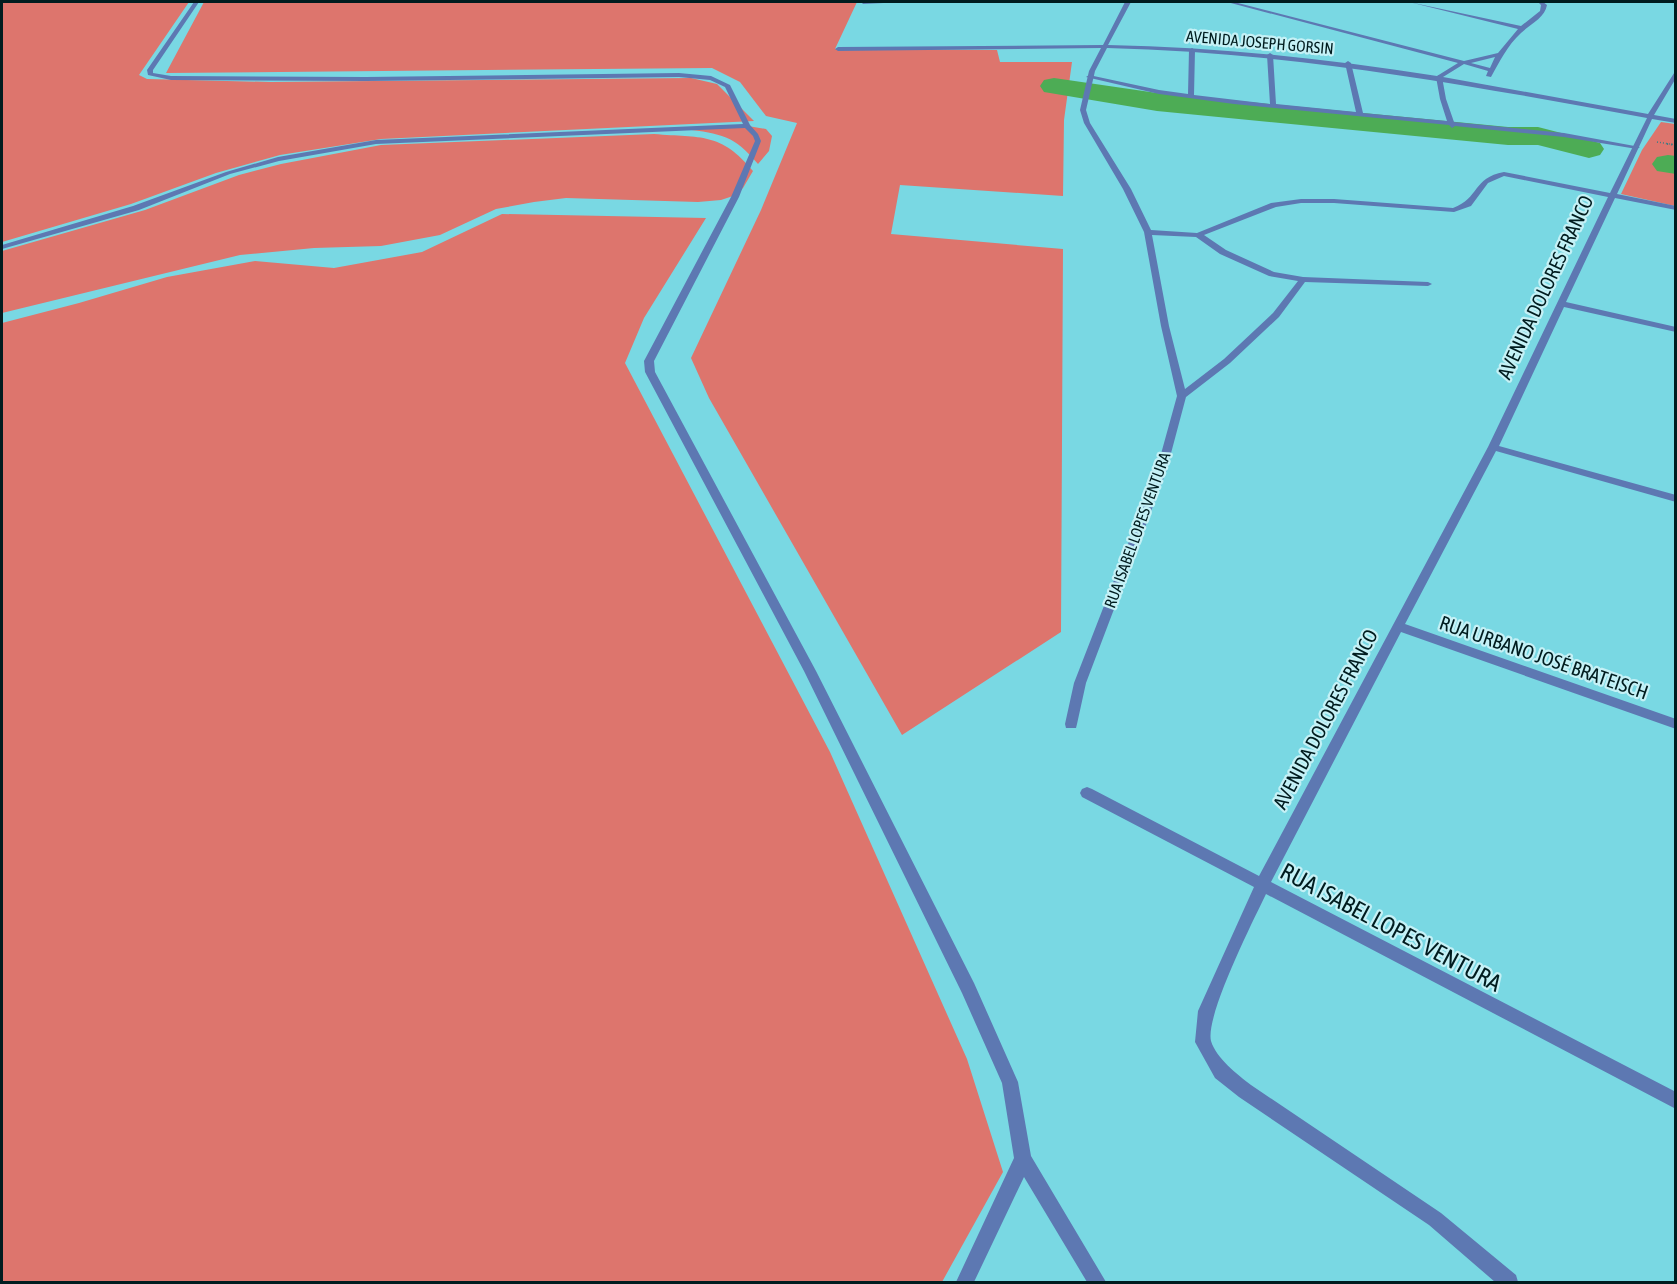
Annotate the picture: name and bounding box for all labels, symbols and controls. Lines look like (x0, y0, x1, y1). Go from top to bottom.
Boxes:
street label: AVENIDA JOSEPH GORSIN (1185, 27, 1335, 57)
street label: AVENIDA DOLORES FRANCO (1492, 192, 1598, 382)
street label: RUA ISABEL LOPES VENTURA (1100, 450, 1174, 610)
street label: RUA URBANO JOSÉ BRATEISCH (1437, 610, 1651, 704)
street label: AVENIDA DOLORES FRANCO (1268, 625, 1382, 813)
street label: RUA ISABEL LOPES VENTURA (1276, 857, 1506, 997)

